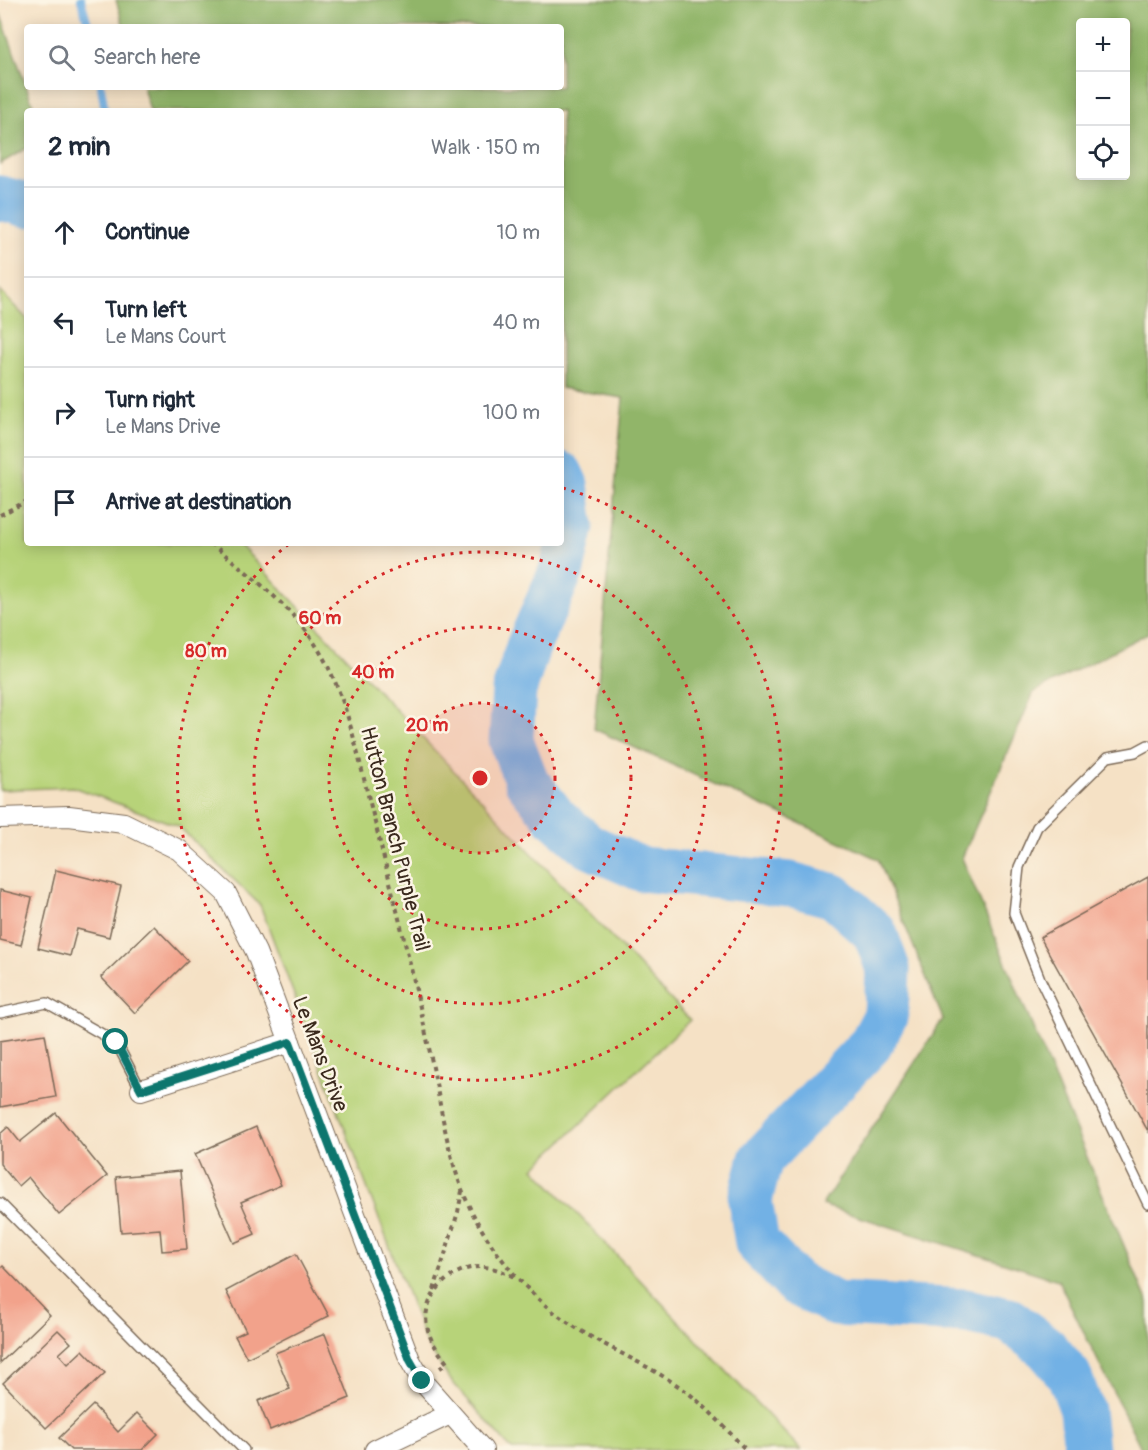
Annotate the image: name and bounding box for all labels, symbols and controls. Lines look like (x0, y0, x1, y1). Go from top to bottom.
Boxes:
map controls (1076, 18, 1130, 180)
button: + (1076, 18, 1130, 72)
search box (24, 24, 564, 90)
icon: search (45, 41, 78, 74)
text: Search here (93, 43, 200, 71)
button: − (1076, 72, 1130, 126)
button: locate (1076, 126, 1130, 180)
text: 2 min (48, 131, 110, 163)
text: Walk · 150 m (431, 135, 540, 160)
icon: ahead (48, 216, 81, 249)
text: Continue (105, 218, 189, 246)
text: 10 m (496, 220, 540, 245)
text: Turn left (105, 296, 187, 324)
icon: left (48, 306, 81, 339)
text: 40 m (493, 310, 540, 335)
text: Le Mans Court (105, 324, 226, 349)
text: Turn right (105, 386, 195, 414)
icon: right (48, 396, 81, 429)
text: 100 m (483, 400, 540, 425)
text: Le Mans Drive (105, 414, 220, 439)
icon: arrive (48, 486, 81, 519)
text: Arrive at destination (105, 488, 291, 516)
text: 60 m (299, 607, 341, 630)
text: 80 m (185, 640, 227, 663)
text: 40 m (352, 661, 394, 684)
text: 20 m (406, 714, 448, 737)
street label: Hutton Branch Purple Trail (354, 724, 436, 954)
centre of rings (470, 768, 490, 788)
street label: Le Mans Drive (286, 993, 355, 1116)
route start (102, 1028, 128, 1054)
route end (408, 1367, 434, 1393)

